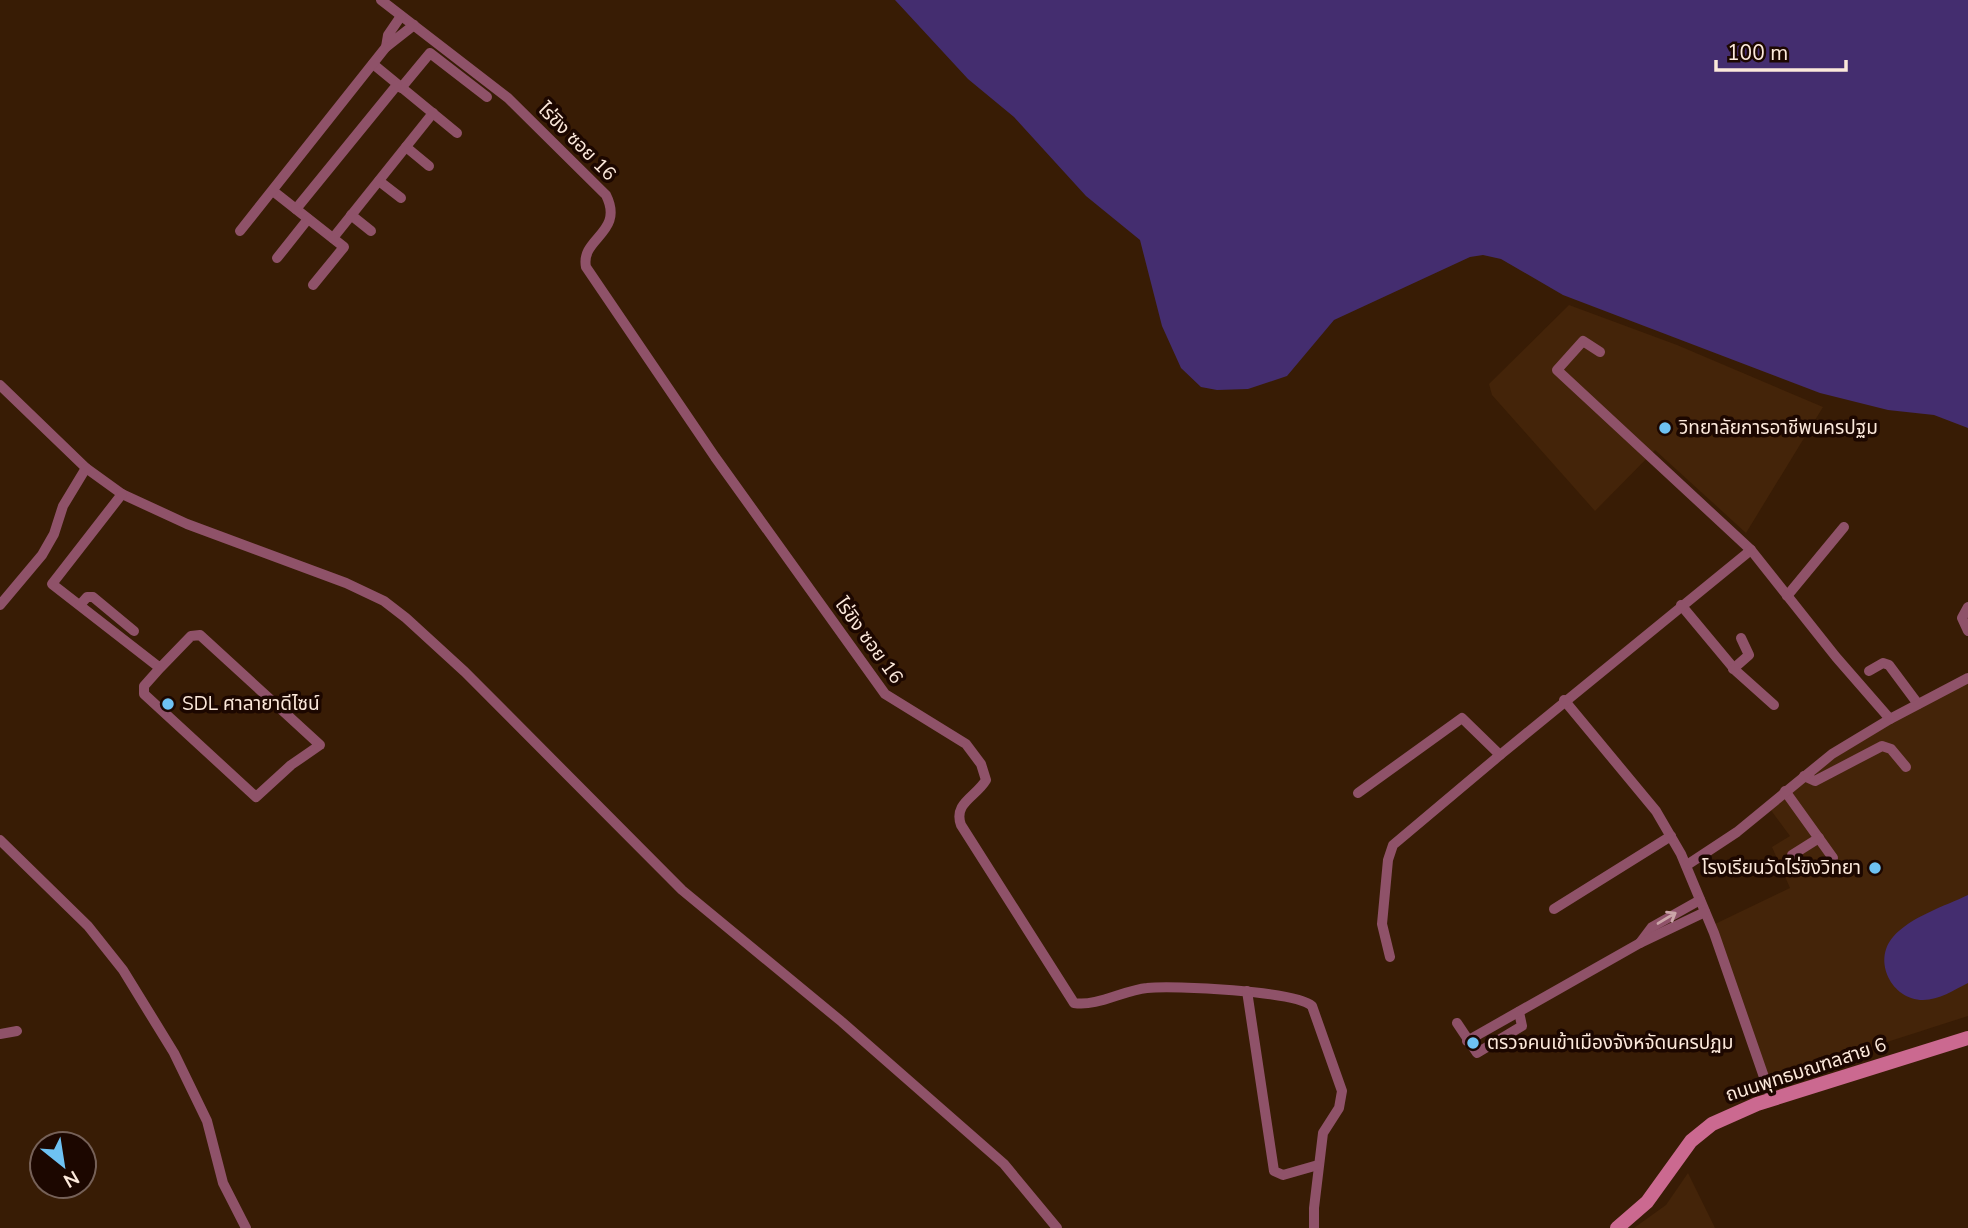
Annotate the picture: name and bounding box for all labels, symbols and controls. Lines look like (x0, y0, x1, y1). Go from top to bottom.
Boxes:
scale bar (1716, 28, 1846, 72)
text: 100 m (1727, 39, 1788, 67)
street label: ไร่ขิง ซอย 16 (531, 96, 622, 187)
place label: วิทยาลัยการอาชีพนครปฐม (1679, 415, 1878, 441)
marker: วิทยาลัยการอาชีพนครปฐม (1657, 420, 1673, 436)
street label: ไร่ขิง ซอย 16 (828, 592, 909, 689)
place label: SDL ศาลายาดีไซน์ (182, 691, 320, 717)
marker: SDL ศาลายาดีไซน์ (160, 696, 176, 712)
place label: โรงเรียนวัดไร่ขิงวิทยา (1702, 855, 1861, 881)
marker: โรงเรียนวัดไร่ขิงวิทยา (1867, 860, 1883, 876)
one-way arrow (1657, 911, 1677, 925)
place label: ตรวจคนเข้าเมืองจังหจัดนครปฏม (1487, 1030, 1733, 1056)
street label: ถนนพุทธมณฑลสาย 6 (1722, 1032, 1890, 1108)
marker: ตรวจคนเข้าเมืองจังหจัดนครปฏม (1465, 1035, 1481, 1051)
north arrow (28, 1130, 98, 1200)
text: N (58, 1164, 84, 1194)

